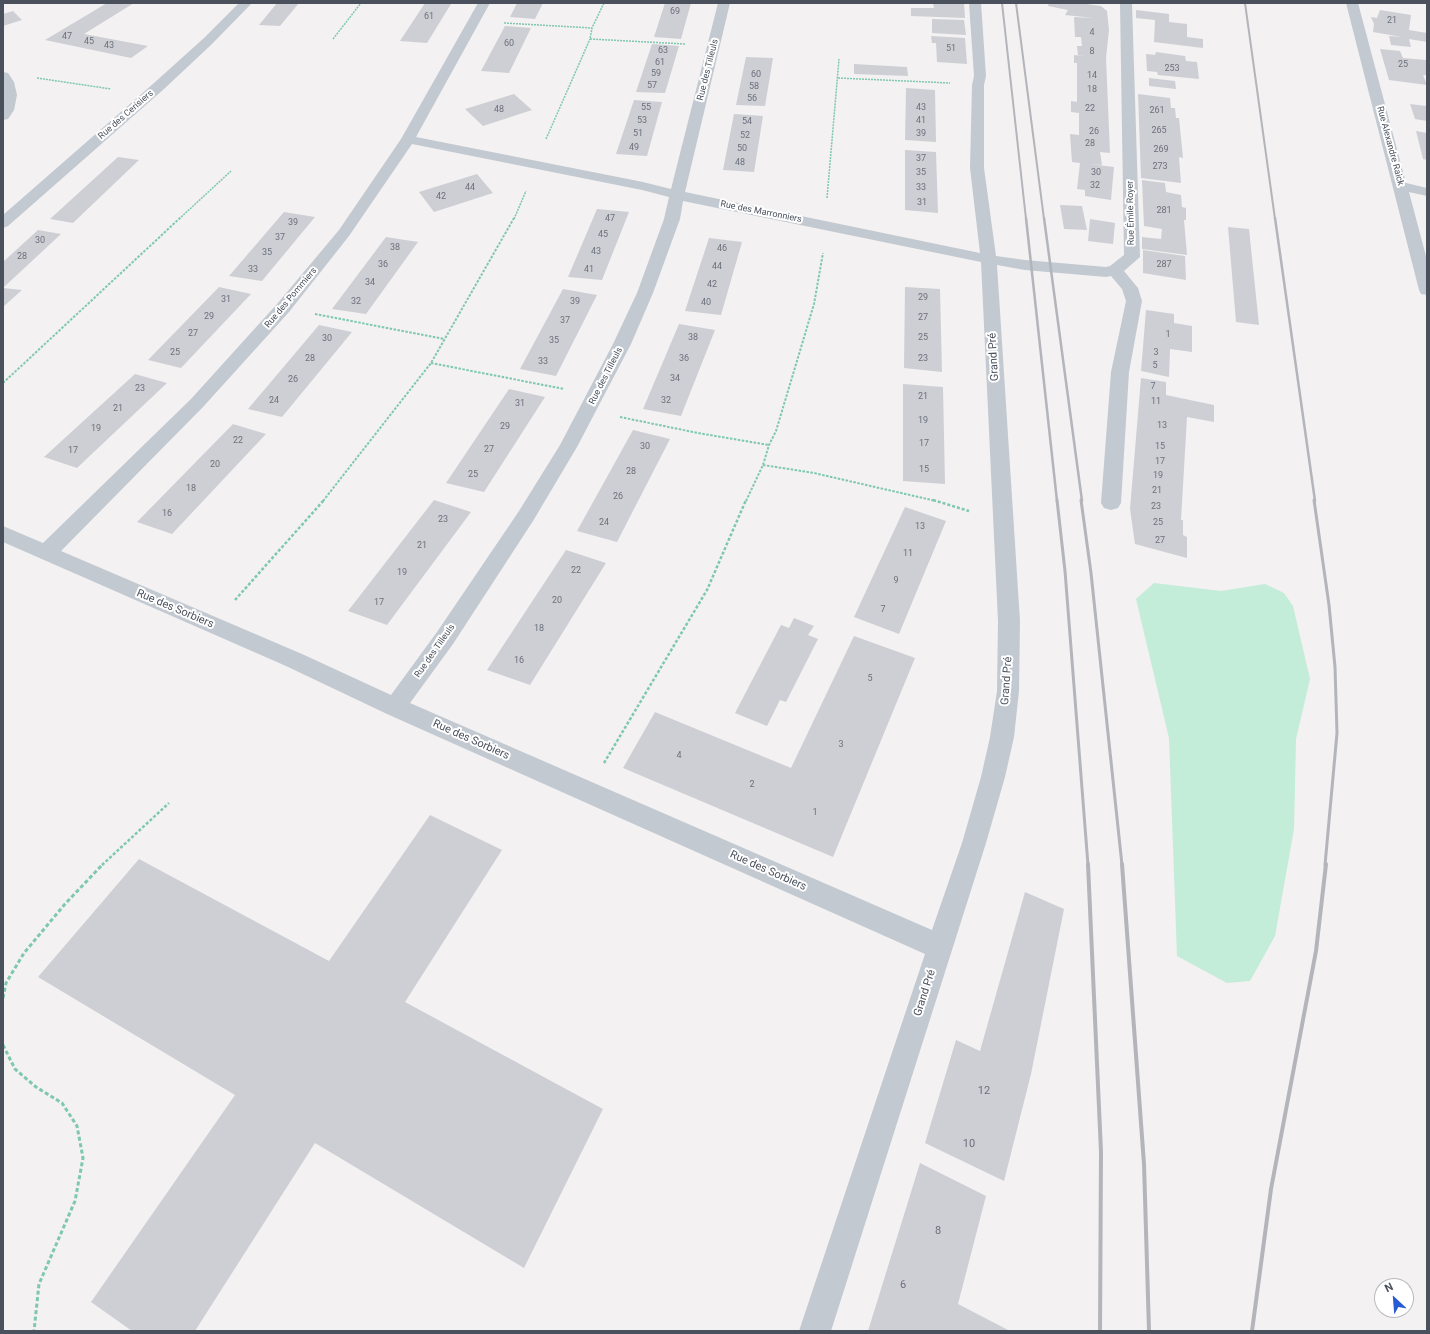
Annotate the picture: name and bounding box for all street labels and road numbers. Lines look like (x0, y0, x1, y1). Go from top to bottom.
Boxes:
street label: Rue des Tilleuls (695, 38, 721, 102)
street label: Rue des Cerisiers (96, 88, 156, 142)
street label: Rue Alexandre Raick (1374, 105, 1406, 187)
street label: Rue Émile Royer (1125, 181, 1137, 245)
street label: Rue des Marronniers (719, 199, 803, 225)
street label: Rue des Pommiers (263, 266, 319, 330)
street label: Grand Pré (986, 332, 1002, 382)
street label: Rue des Tilleuls (587, 346, 625, 406)
street label: Rue des Sorbiers (134, 587, 216, 631)
street label: Rue des Tilleuls (413, 622, 457, 680)
street label: Grand Pré (999, 656, 1015, 706)
street label: Rue des Sorbiers (431, 717, 511, 763)
street label: Rue des Sorbiers (728, 848, 808, 894)
street label: Grand Pré (911, 968, 939, 1018)

